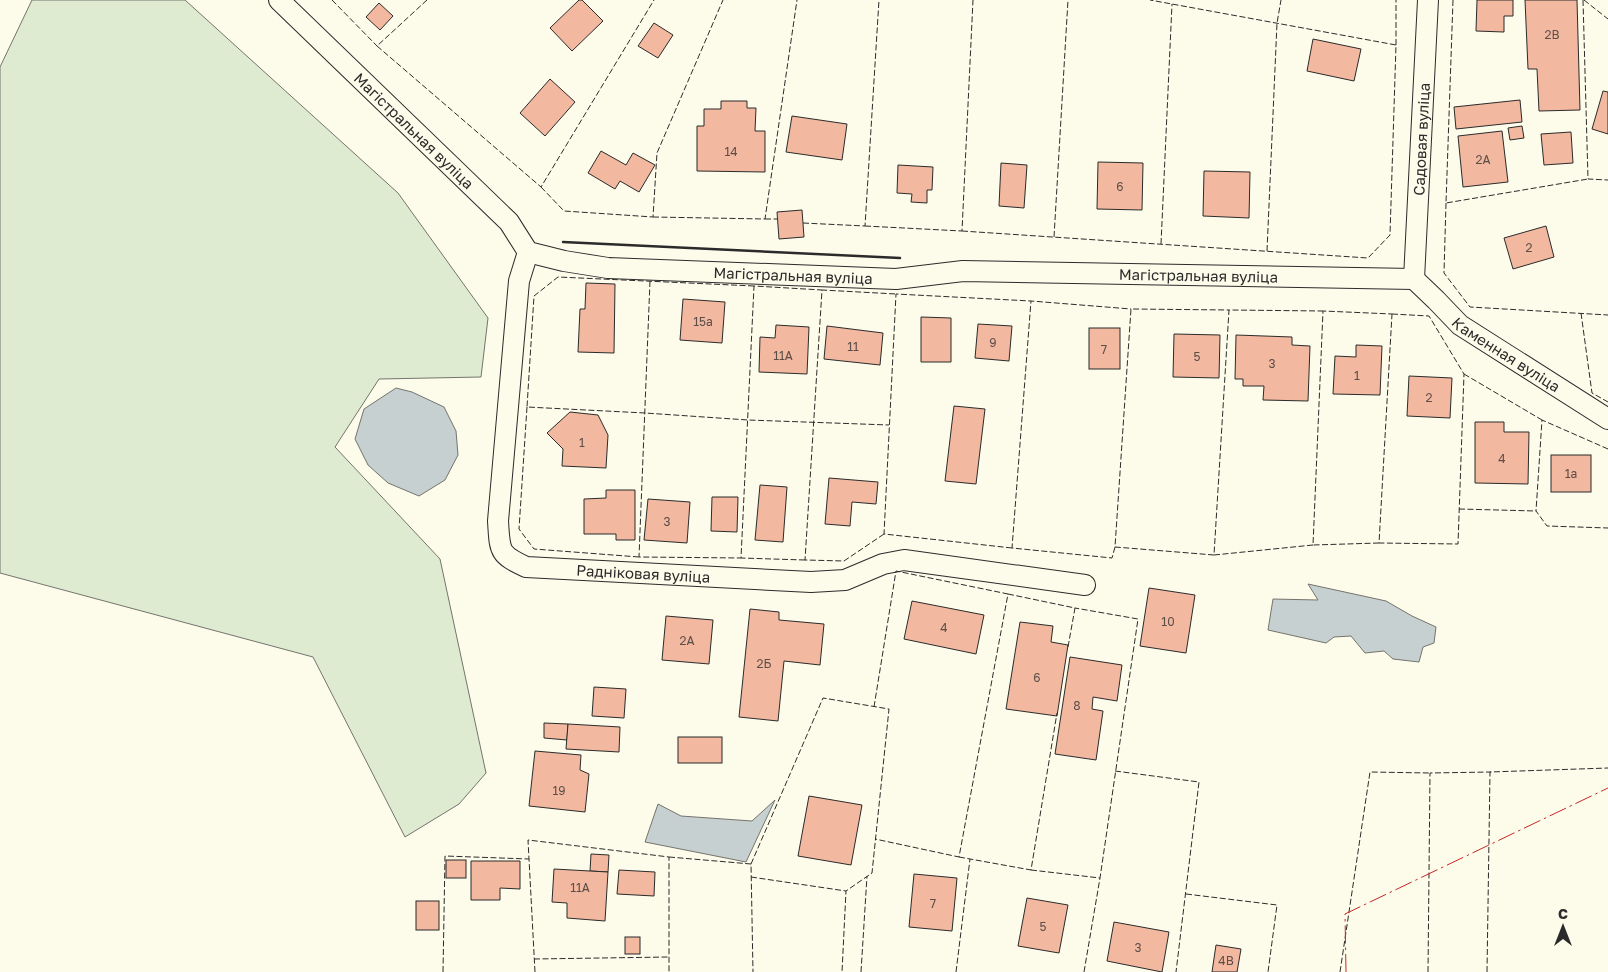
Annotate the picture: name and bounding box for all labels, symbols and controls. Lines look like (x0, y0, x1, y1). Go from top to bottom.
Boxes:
house number: 2В (1544, 27, 1560, 42)
street label: Магістральная вуліца (351, 69, 478, 192)
street label: Садовая вуліца (1409, 82, 1433, 196)
house number: 14 (724, 144, 738, 159)
house number: 2А (1475, 152, 1491, 167)
house number: 6 (1116, 179, 1124, 194)
house number: 2 (1526, 240, 1533, 255)
street label: Магістральная вуліца (713, 263, 873, 287)
street label: Магістральная вуліца (1119, 265, 1278, 286)
street label: Каменная вуліца (1448, 313, 1564, 395)
house number: 15а (693, 314, 713, 329)
house number: 9 (989, 335, 997, 350)
house number: 11 (847, 339, 859, 354)
house number: 7 (1101, 342, 1107, 357)
house number: 11А (773, 348, 793, 363)
house number: 5 (1194, 349, 1201, 364)
house number: 3 (1268, 356, 1276, 371)
house number: 1 (1354, 368, 1360, 383)
house number: 2 (1426, 390, 1433, 405)
house number: 1 (579, 435, 585, 450)
house number: 4 (1498, 451, 1506, 466)
house number: 1а (1565, 466, 1577, 481)
house number: 3 (663, 514, 671, 529)
street label: Радніковая вуліца (576, 561, 711, 586)
house number: 10 (1161, 614, 1175, 629)
house number: 4 (940, 620, 948, 635)
house number: 2А (679, 633, 695, 648)
house number: 2Б (757, 656, 771, 671)
house number: 6 (1033, 670, 1041, 685)
house number: 8 (1073, 698, 1081, 713)
house number: 19 (552, 783, 566, 798)
house number: 11А (570, 880, 590, 895)
house number: 7 (930, 896, 936, 911)
north arrow (1538, 902, 1588, 952)
text: С (1558, 905, 1568, 922)
house number: 5 (1040, 919, 1047, 934)
house number: 3 (1134, 940, 1142, 955)
house number: 4В (1218, 953, 1234, 968)

